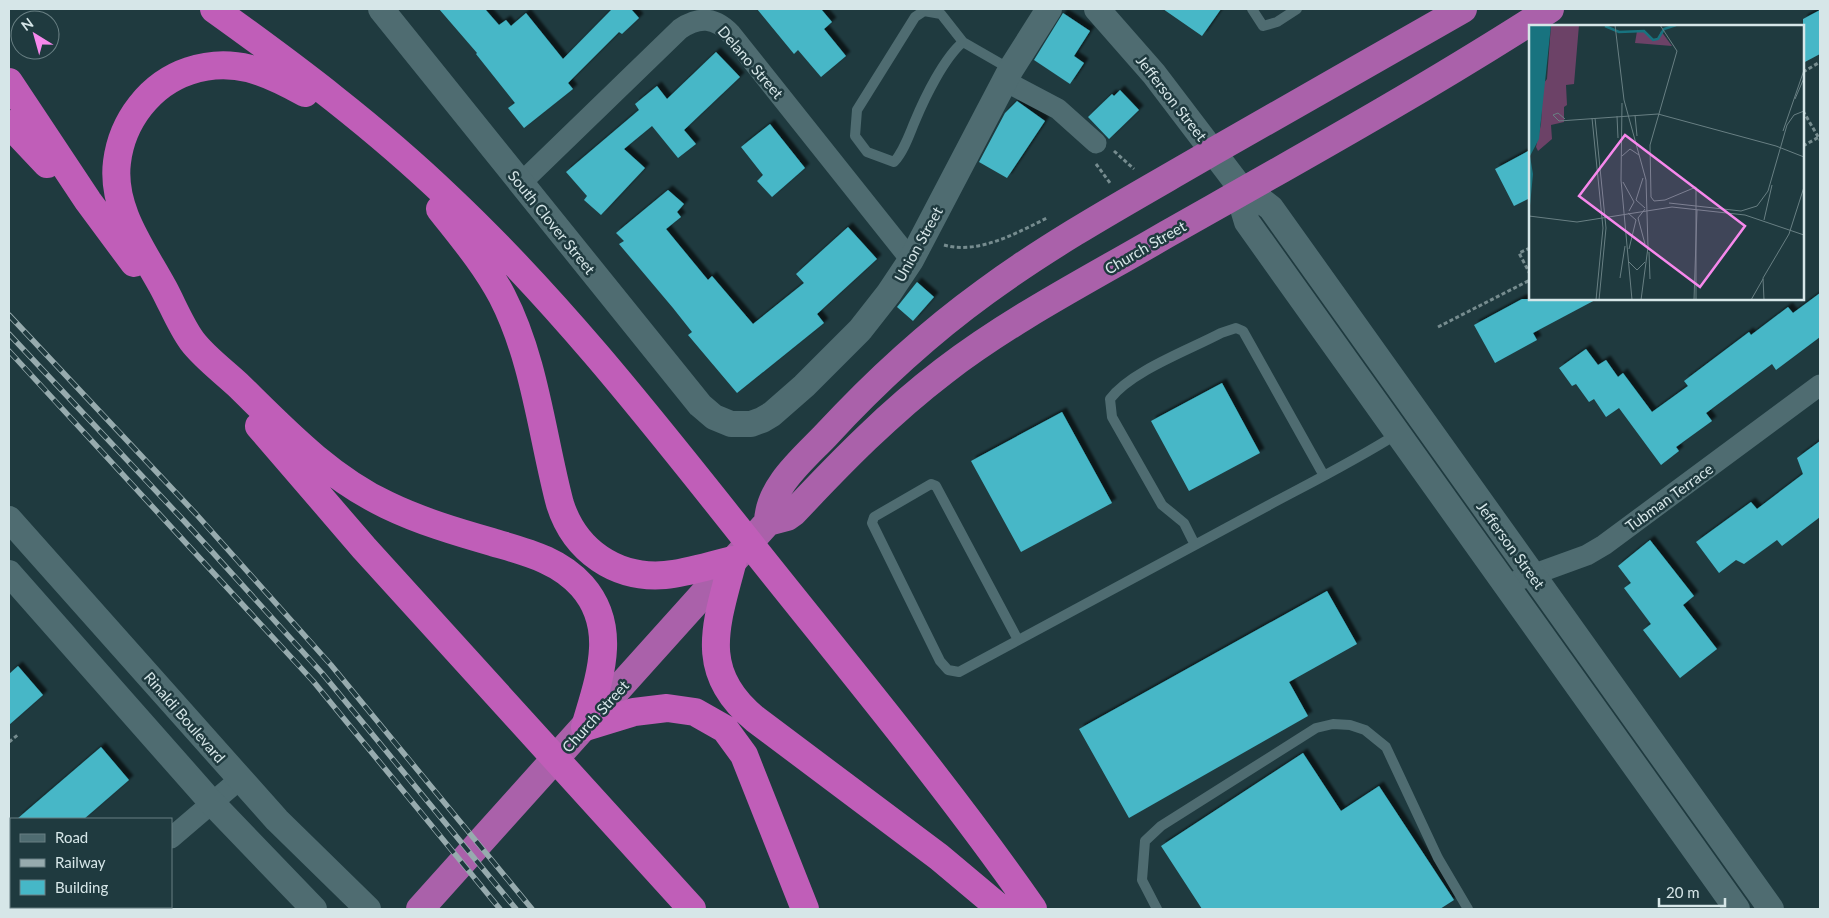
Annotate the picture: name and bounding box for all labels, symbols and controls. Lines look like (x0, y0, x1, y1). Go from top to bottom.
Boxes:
north arrow (10, 10, 60, 60)
text: N (17, 14, 36, 34)
street label: Delano Street (715, 22, 788, 102)
inset map (1529, 25, 1804, 300)
street label: Jefferson Street (1133, 52, 1211, 145)
street label: South Clover Street (505, 166, 600, 278)
street label: Union Street (890, 203, 946, 285)
street label: Church Street (1101, 216, 1189, 277)
street label: Tubman Terrace (1622, 459, 1716, 535)
street label: Jefferson Street (1473, 498, 1549, 593)
street label: Rinaldi Boulevard (141, 668, 229, 766)
street label: Church Street (558, 676, 632, 756)
legend (10, 818, 172, 908)
text: Road (55, 828, 88, 846)
text: Railway (55, 853, 106, 871)
scale bar (1659, 876, 1725, 908)
text: Building (55, 878, 108, 896)
text: 20 m (1666, 883, 1700, 901)

